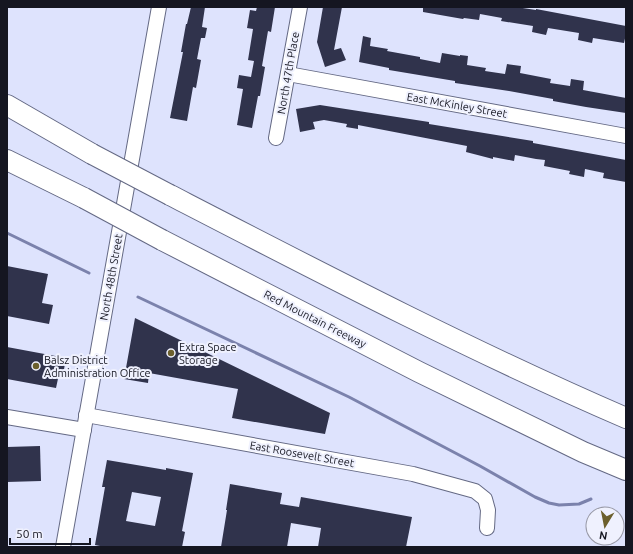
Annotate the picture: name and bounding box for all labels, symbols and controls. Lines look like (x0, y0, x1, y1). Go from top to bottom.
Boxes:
street label: North 47th Place (275, 31, 301, 115)
street label: East McKinley Street (406, 90, 509, 120)
street label: North 48th Street (97, 232, 125, 321)
street label: Red Mountain Freeway (262, 288, 369, 350)
place label: Extra Space Storage (179, 341, 237, 366)
marker: Extra Space Storage (166, 348, 176, 358)
place label: Balsz District Administration Office (44, 354, 151, 379)
marker: Balsz District Administration Office (31, 361, 41, 371)
street label: East Roosevelt Street (249, 439, 356, 469)
north arrow (585, 506, 625, 546)
scale bar (10, 520, 90, 546)
text: 50 m (16, 527, 43, 540)
text: N (598, 529, 608, 542)

